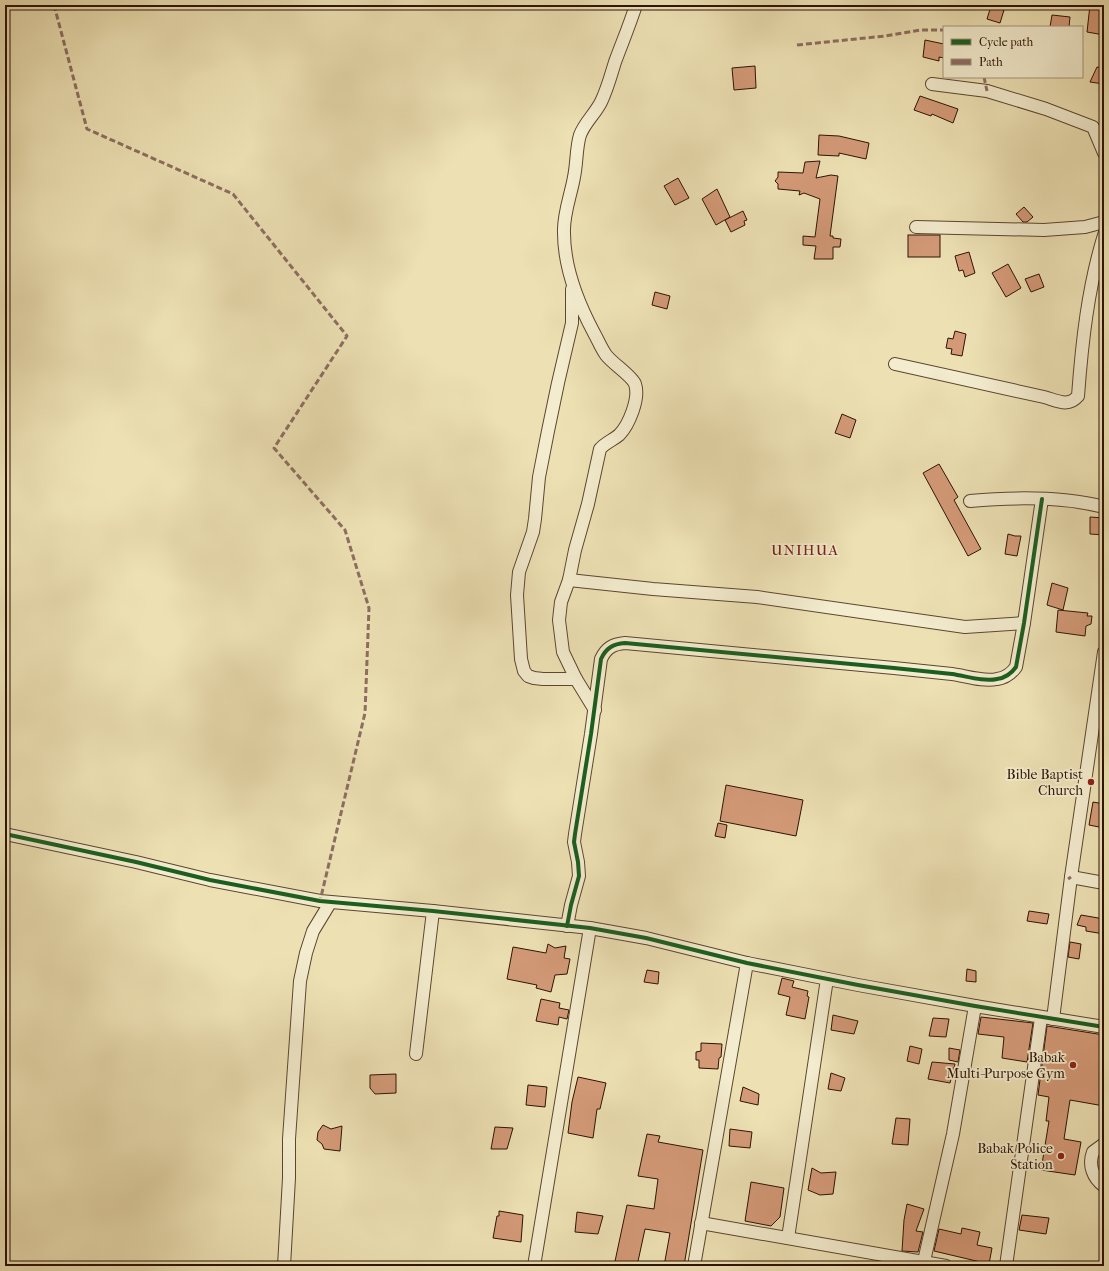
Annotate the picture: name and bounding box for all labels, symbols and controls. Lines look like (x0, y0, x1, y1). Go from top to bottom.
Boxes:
legend (943, 26, 1083, 78)
text: Cycle path (979, 35, 1034, 49)
text: Path (979, 55, 1003, 69)
district label: UNIHUA (771, 541, 839, 559)
place label: Bible Baptist Church (1006, 766, 1083, 799)
marker: Bible Baptist Church (1086, 777, 1096, 787)
place label: Babak Multi-Purpose Gym (947, 1049, 1066, 1082)
marker: Babak Multi-Purpose Gym (1068, 1060, 1078, 1070)
place label: Babak Police Station (977, 1140, 1053, 1173)
marker: Babak Police Station (1056, 1151, 1066, 1161)

